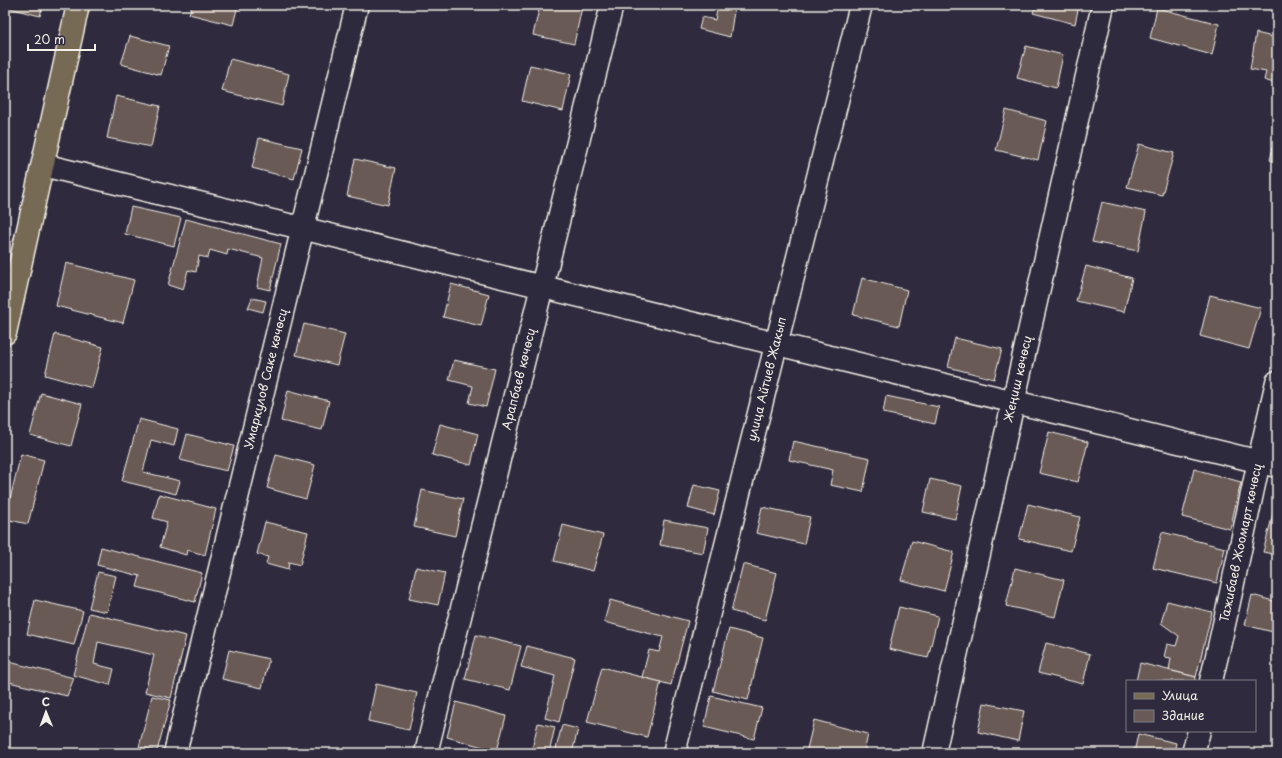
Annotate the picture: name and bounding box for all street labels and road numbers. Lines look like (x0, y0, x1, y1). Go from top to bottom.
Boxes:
street label: Умаркулов Саке көчөсү (239, 307, 291, 451)
street label: улица Айтиев Жакып (742, 315, 790, 443)
street label: Арапбаев көчөсү (497, 326, 539, 431)
street label: Жеңиш көчөсү (998, 334, 1036, 424)
street label: Тажибаев Жоомарт көчөсү (1214, 462, 1266, 624)

